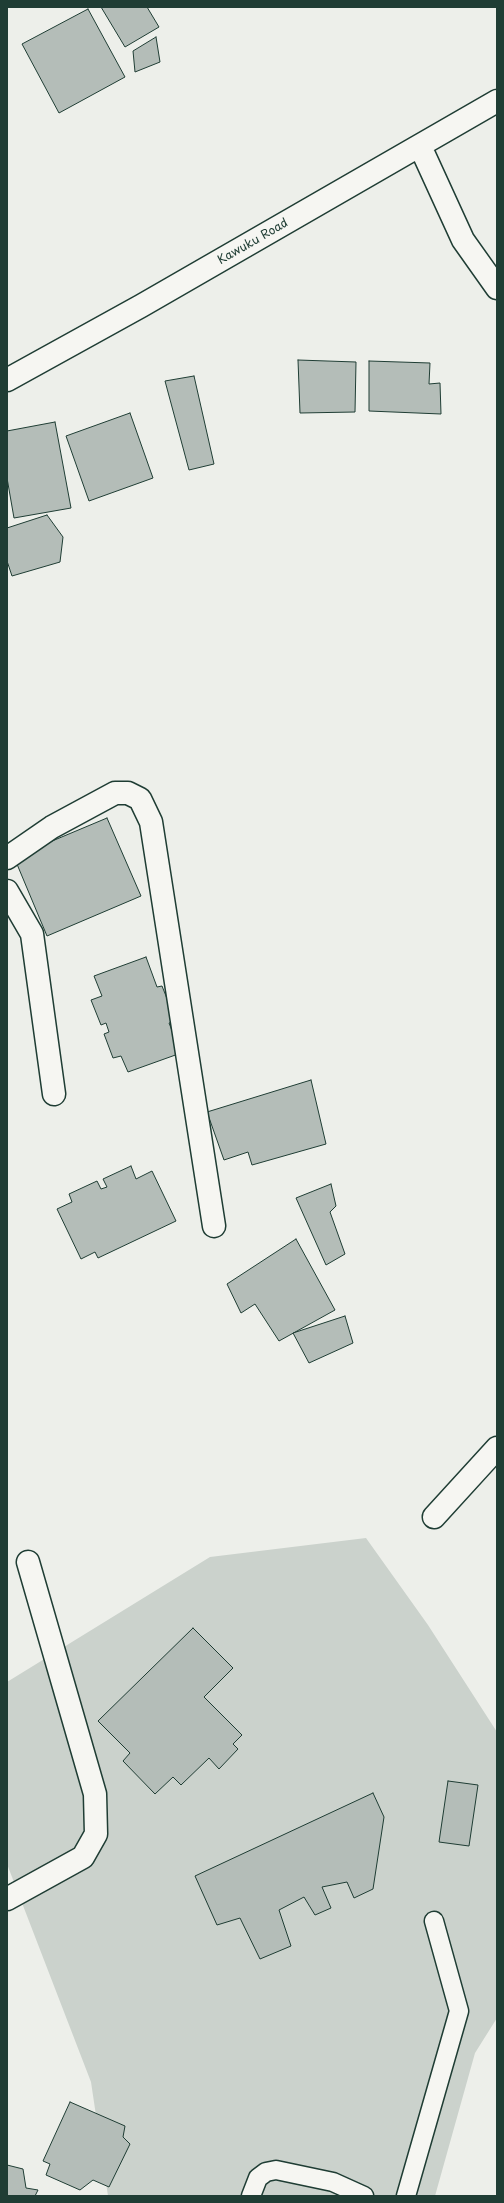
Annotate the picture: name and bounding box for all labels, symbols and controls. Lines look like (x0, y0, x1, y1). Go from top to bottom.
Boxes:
street label: Kawuku Road (215, 216, 291, 268)

